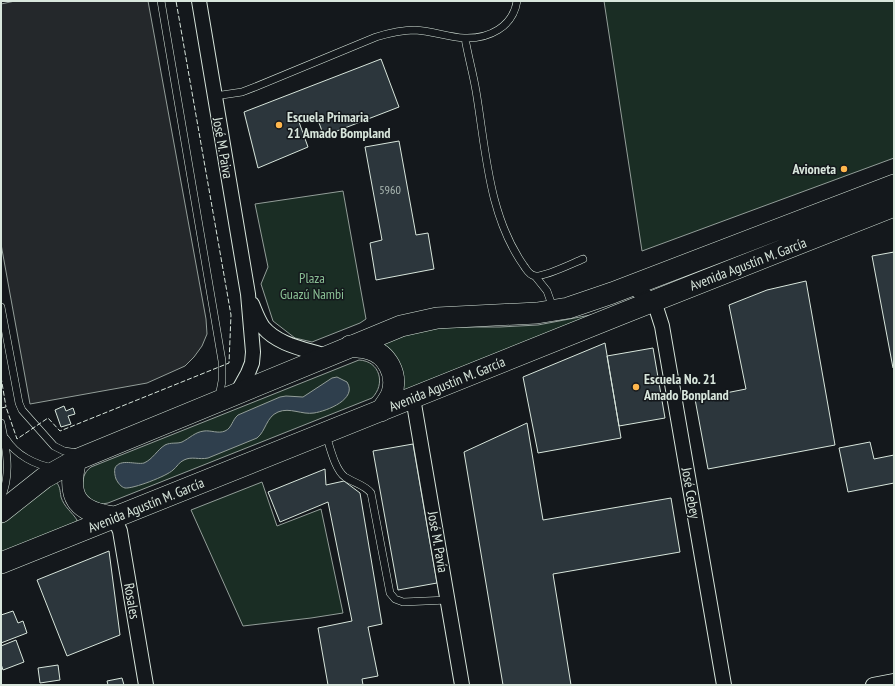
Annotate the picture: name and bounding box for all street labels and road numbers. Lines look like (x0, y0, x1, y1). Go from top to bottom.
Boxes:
street label: José M. Paiva (209, 115, 237, 180)
street label: Avenida Agustín M. García (687, 233, 809, 295)
street label: Avenida Agustín M. García (386, 353, 508, 415)
street label: José Cebey (677, 465, 704, 521)
street label: Avenida Agustín M. García (85, 474, 207, 536)
street label: José M. Pavía (424, 509, 452, 574)
street label: Rosales (120, 582, 144, 621)

